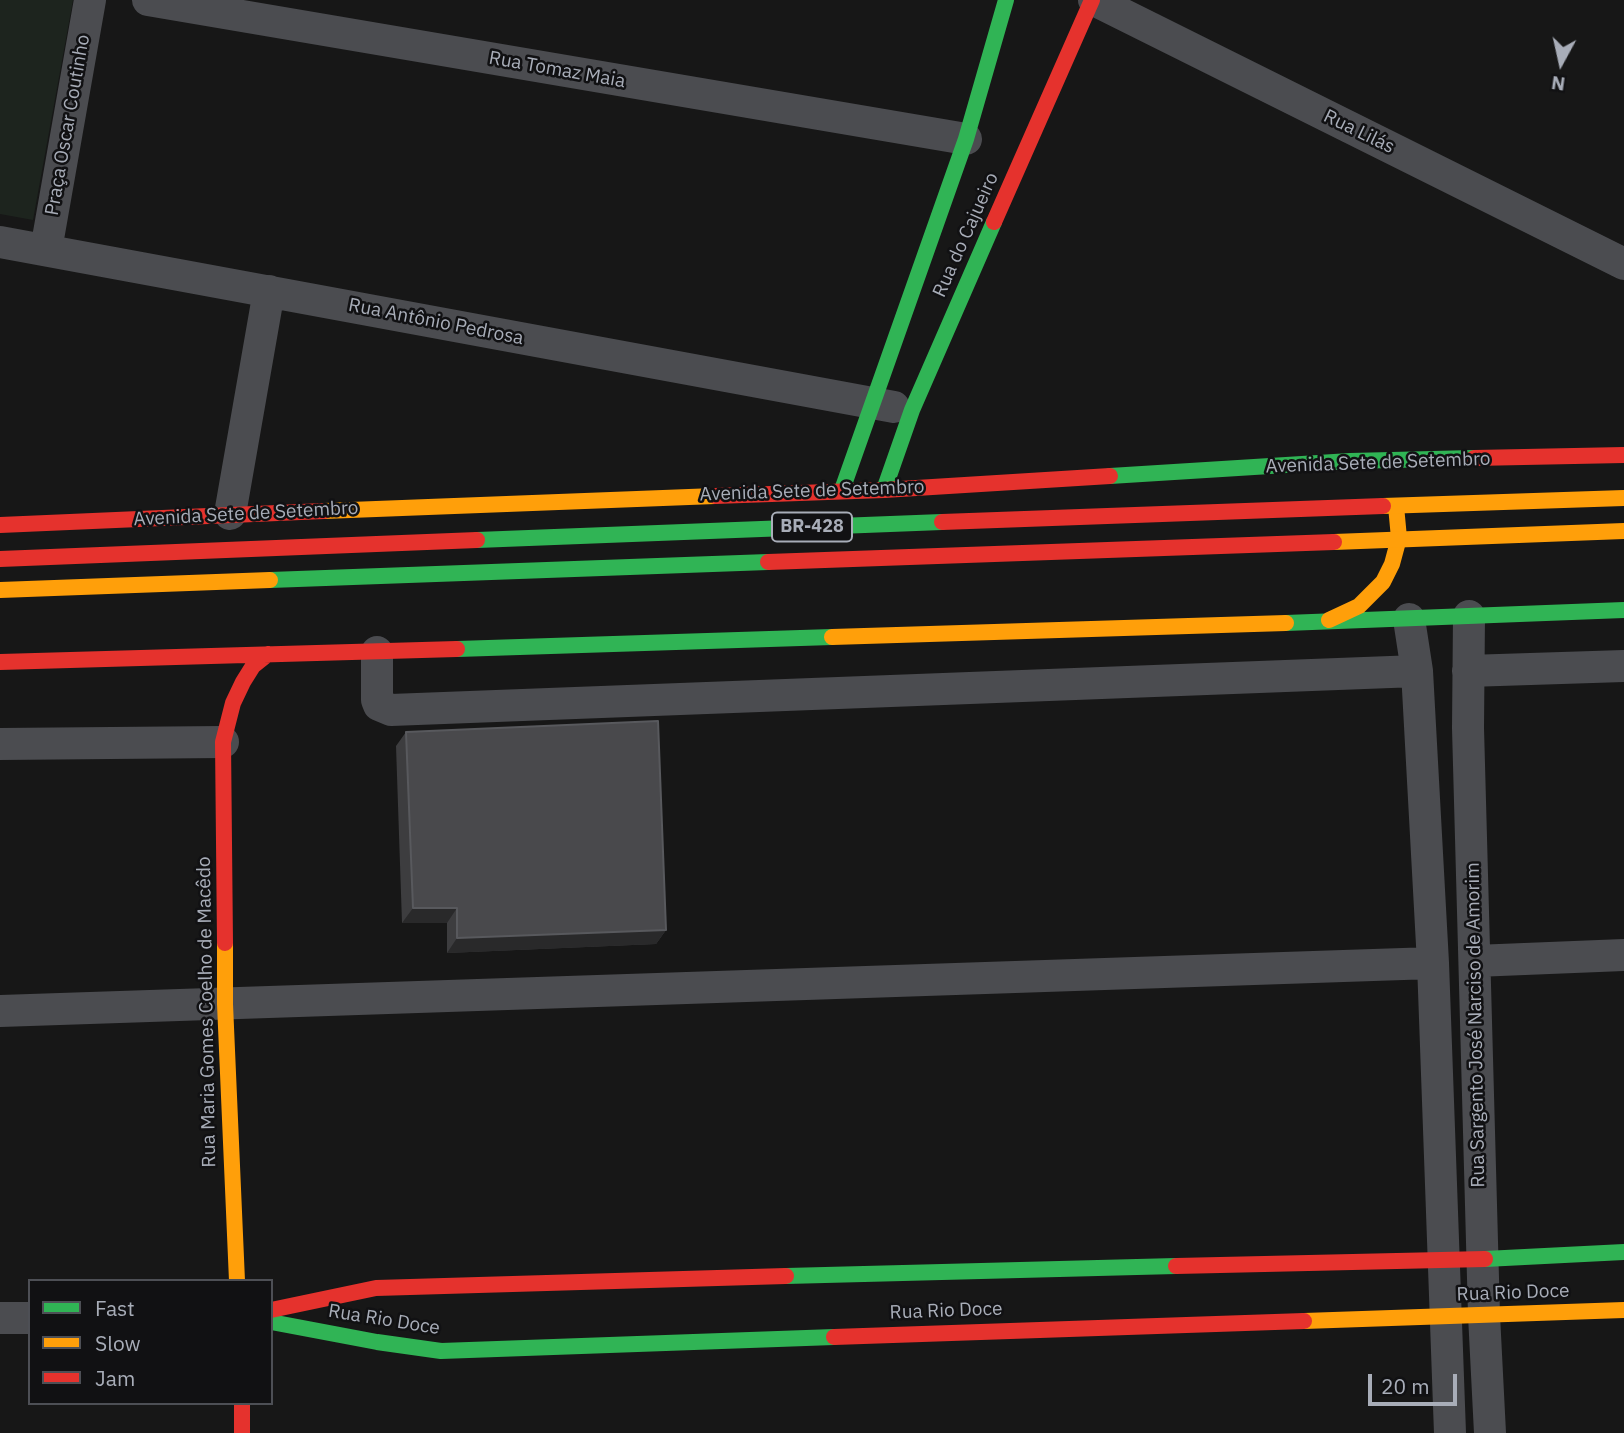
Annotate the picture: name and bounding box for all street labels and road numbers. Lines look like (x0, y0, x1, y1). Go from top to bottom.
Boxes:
street label: Praça Oscar Coutinho (41, 33, 95, 217)
street label: Rua Tomaz Maia (487, 47, 627, 93)
street label: Rua Lilás (1320, 105, 1398, 159)
street label: Rua do Cajueiro (928, 169, 1004, 301)
street label: Rua Antônio Pedrosa (346, 294, 526, 350)
street label: Avenida Sete de Setembro (1265, 448, 1491, 478)
street label: Avenida Sete de Setembro (699, 476, 925, 506)
street label: Avenida Sete de Setembro (133, 497, 359, 531)
road number: BR-428 (772, 512, 852, 542)
street label: Rua Maria Gomes Coelho de Macêdo (193, 856, 221, 1168)
street label: Rua Sargento José Narciso de Amorim (1462, 862, 1490, 1188)
street label: Rua Rio Doce (1456, 1280, 1570, 1306)
street label: Rua Rio Doce (889, 1298, 1003, 1324)
street label: Rua Rio Doce (326, 1300, 442, 1340)

